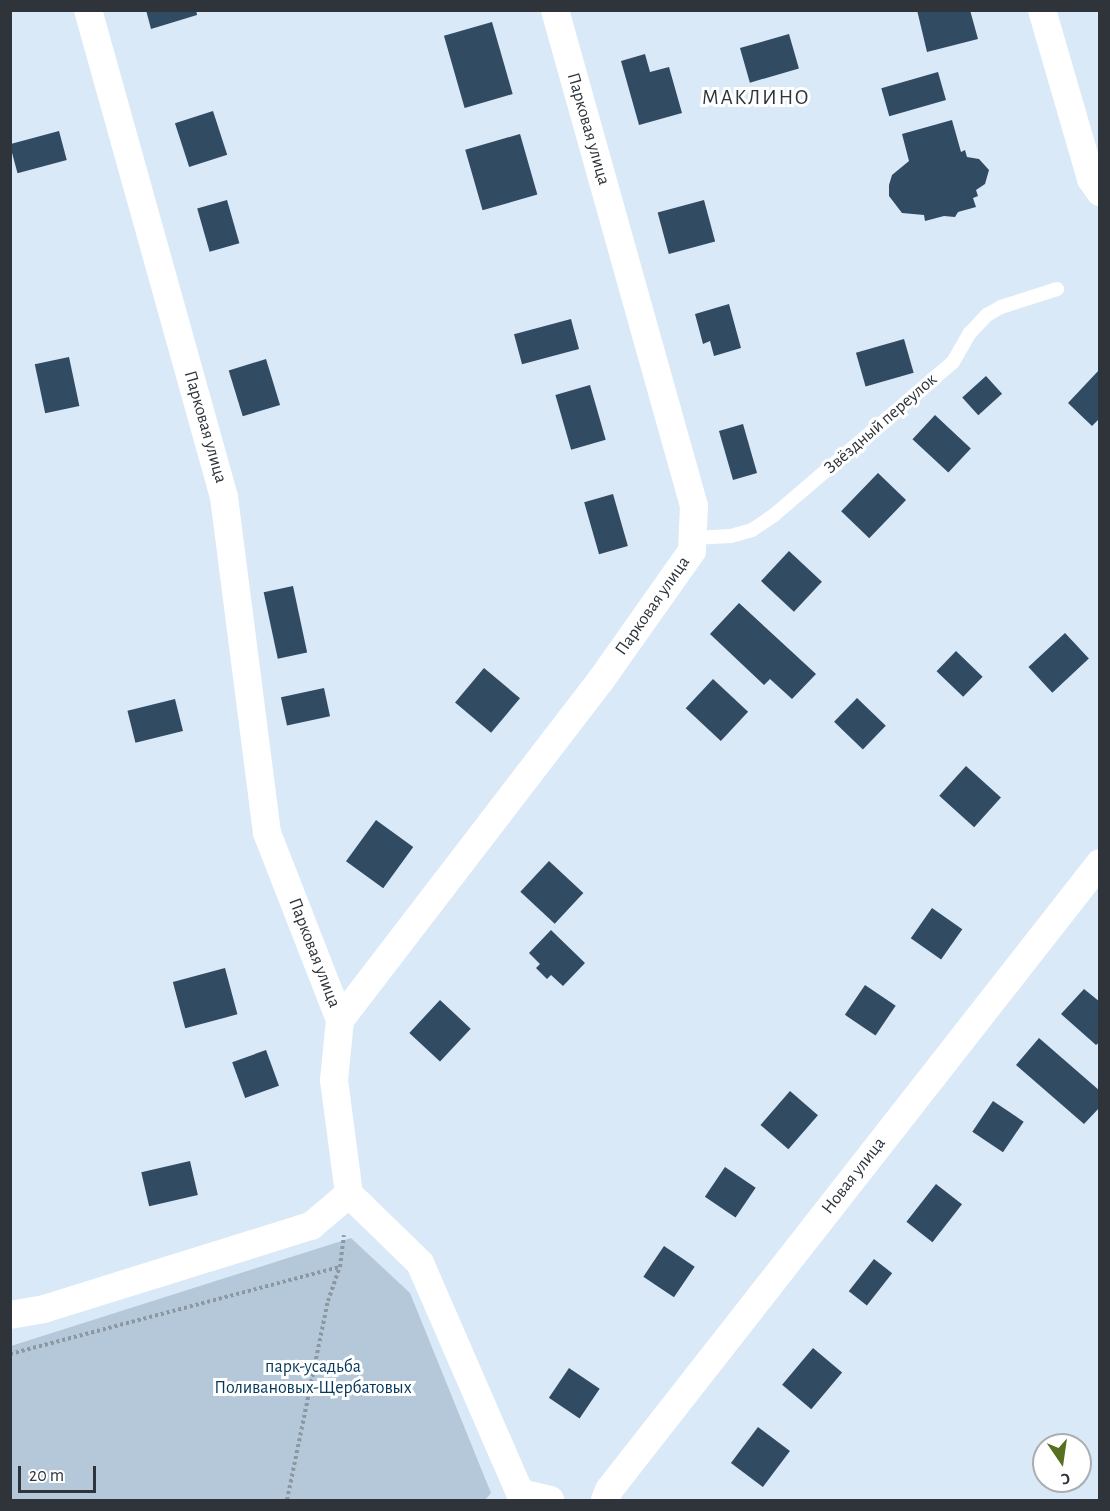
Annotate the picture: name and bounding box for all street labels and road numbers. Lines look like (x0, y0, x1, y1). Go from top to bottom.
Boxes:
street label: Парковая улица (562, 70, 614, 188)
street label: Парковая улица (179, 368, 231, 486)
street label: Звёздный переулок (820, 369, 942, 479)
street label: Парковая улица (611, 552, 695, 660)
street label: Парковая улица (283, 895, 345, 1011)
street label: Новая улица (817, 1133, 891, 1219)

